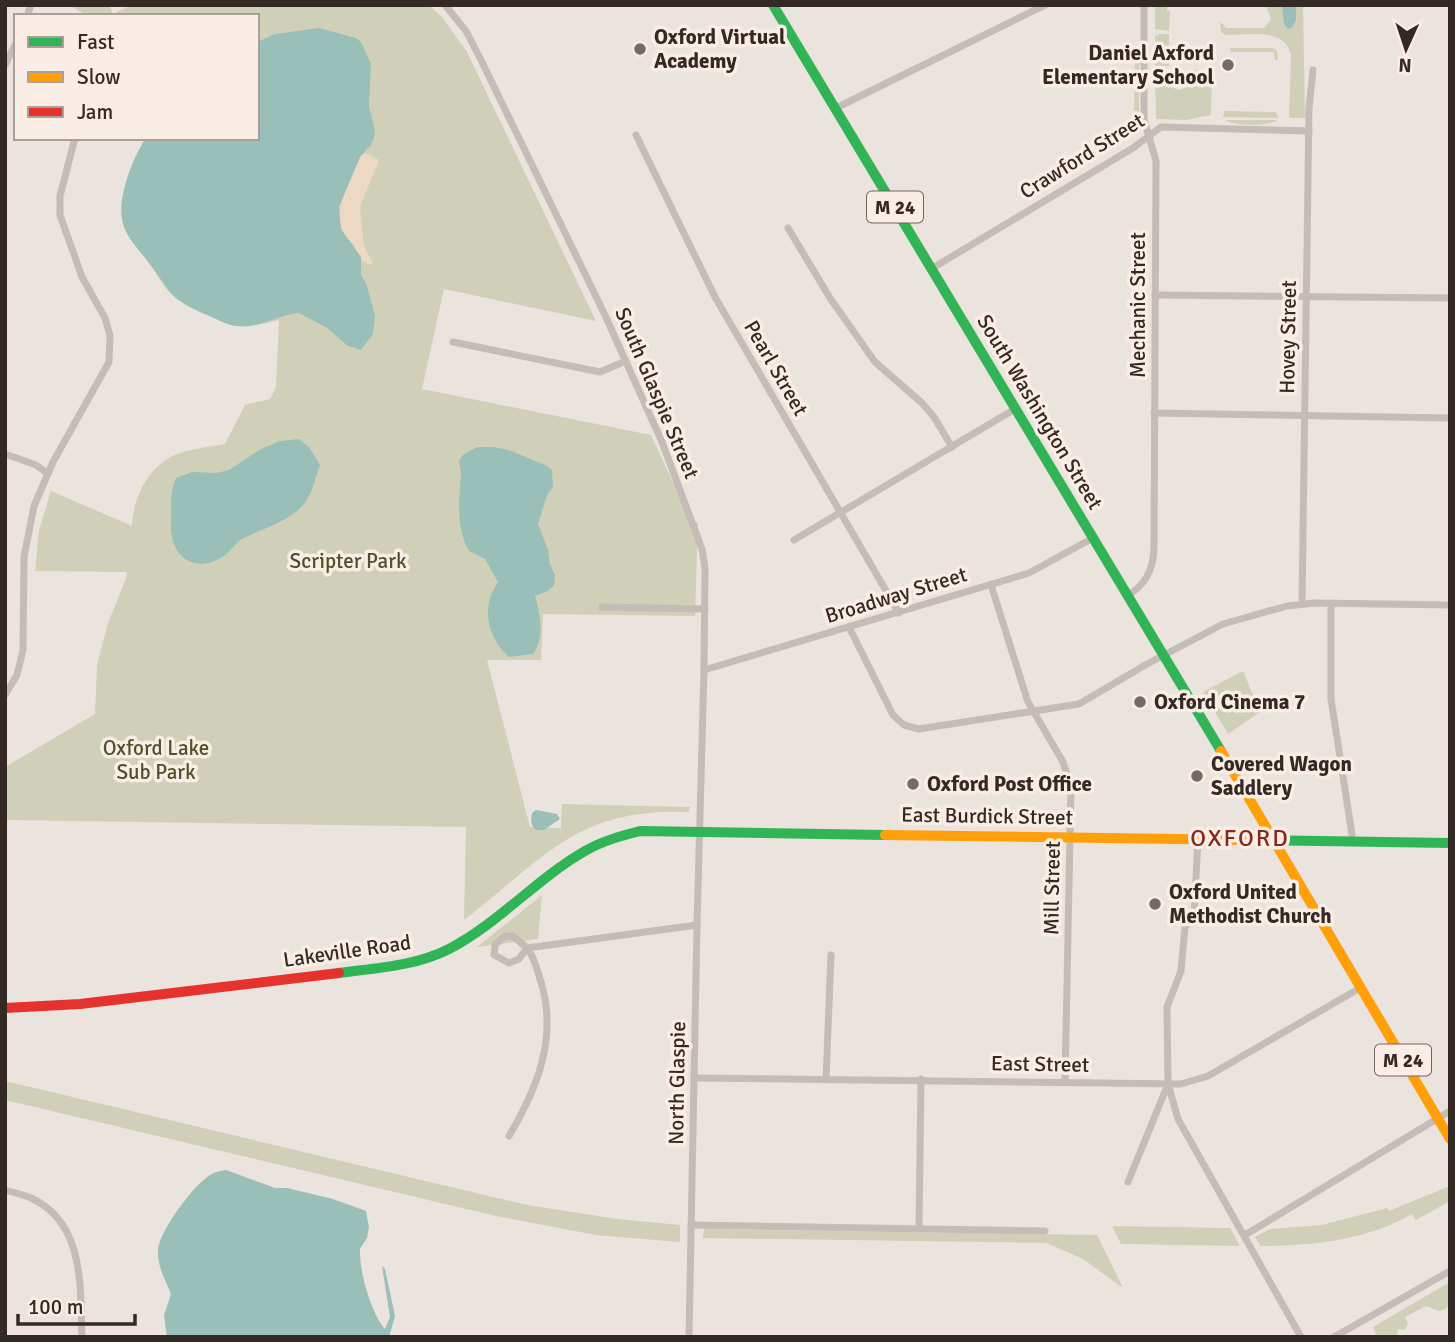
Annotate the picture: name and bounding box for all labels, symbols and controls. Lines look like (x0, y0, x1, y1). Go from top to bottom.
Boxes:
legend (14, 14, 259, 140)
north arrow (1371, 14, 1441, 84)
place label: Oxford Virtual Academy (654, 24, 786, 74)
text: Fast (77, 29, 114, 55)
place label: Daniel Axford Elementary School (1042, 40, 1214, 90)
marker: Oxford Virtual Academy (632, 41, 648, 57)
text: N (1398, 53, 1412, 77)
marker: Daniel Axford Elementary School (1220, 57, 1236, 73)
text: Slow (77, 64, 121, 90)
text: Jam (77, 99, 113, 125)
street label: Crawford Street (1015, 107, 1149, 205)
road number: M 24 (867, 192, 923, 223)
street label: Mechanic Street (1125, 232, 1151, 378)
street label: Hovey Street (1274, 280, 1302, 394)
street label: South Glaspie Street (609, 303, 705, 483)
street label: South Washington Street (971, 310, 1109, 514)
street label: Pearl Street (738, 316, 814, 420)
park label: Scripter Park (290, 548, 407, 574)
street label: Broadway Street (822, 561, 970, 629)
place label: Oxford Cinema 7 (1154, 689, 1305, 715)
marker: Oxford Cinema 7 (1132, 694, 1148, 710)
park label: Oxford Lake Sub Park (103, 735, 209, 785)
place label: Covered Wagon Saddlery (1211, 751, 1352, 801)
marker: Covered Wagon Saddlery (1189, 768, 1205, 784)
place label: Oxford Post Office (927, 771, 1092, 797)
marker: Oxford Post Office (905, 776, 921, 792)
street label: East Burdick Street (901, 802, 1073, 830)
district label: OXFORD (1190, 823, 1290, 853)
street label: Mill Street (1038, 841, 1066, 935)
place label: Oxford United Methodist Church (1169, 879, 1332, 929)
marker: Oxford United Methodist Church (1147, 896, 1163, 912)
street label: Lakeville Road (281, 929, 413, 973)
street label: North Glaspie (663, 1021, 691, 1145)
road number: M 24 (1375, 1044, 1431, 1076)
street label: East Street (991, 1050, 1089, 1078)
scale bar (18, 1282, 135, 1326)
text: 100 m (28, 1294, 83, 1320)

